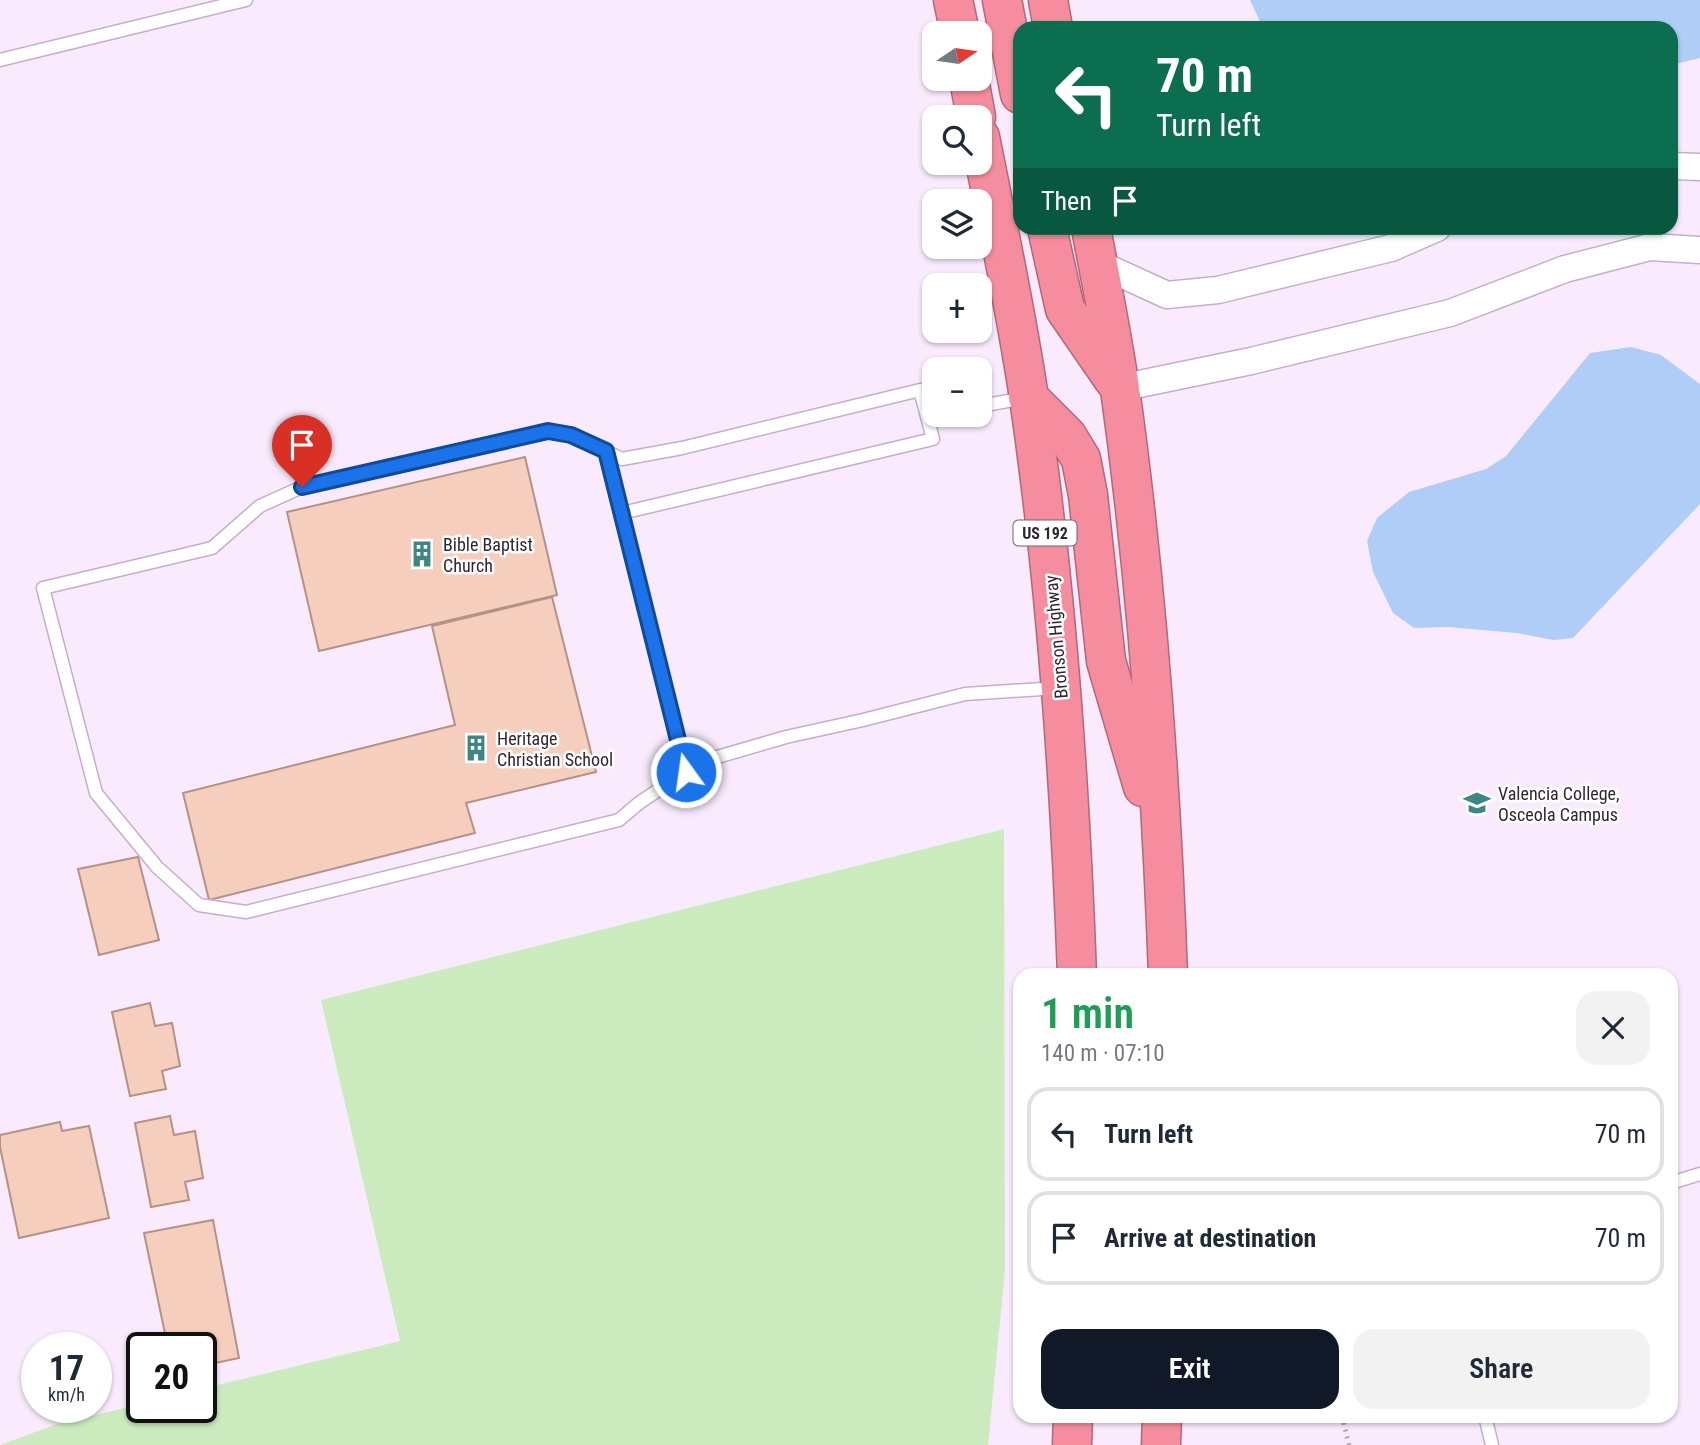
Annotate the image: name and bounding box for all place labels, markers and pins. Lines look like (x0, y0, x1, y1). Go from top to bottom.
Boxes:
pin (272, 415, 332, 487)
place label: Bible Baptist Church (443, 534, 533, 576)
building icon: Bible Baptist Church (407, 539, 437, 569)
place label: Heritage Christian School (497, 728, 613, 770)
building icon: Heritage Christian School (461, 733, 491, 763)
place label: Valencia College, Osceola Campus (1498, 783, 1620, 825)
school or university icon: Valencia College, Osceola Campus (1462, 788, 1492, 818)

